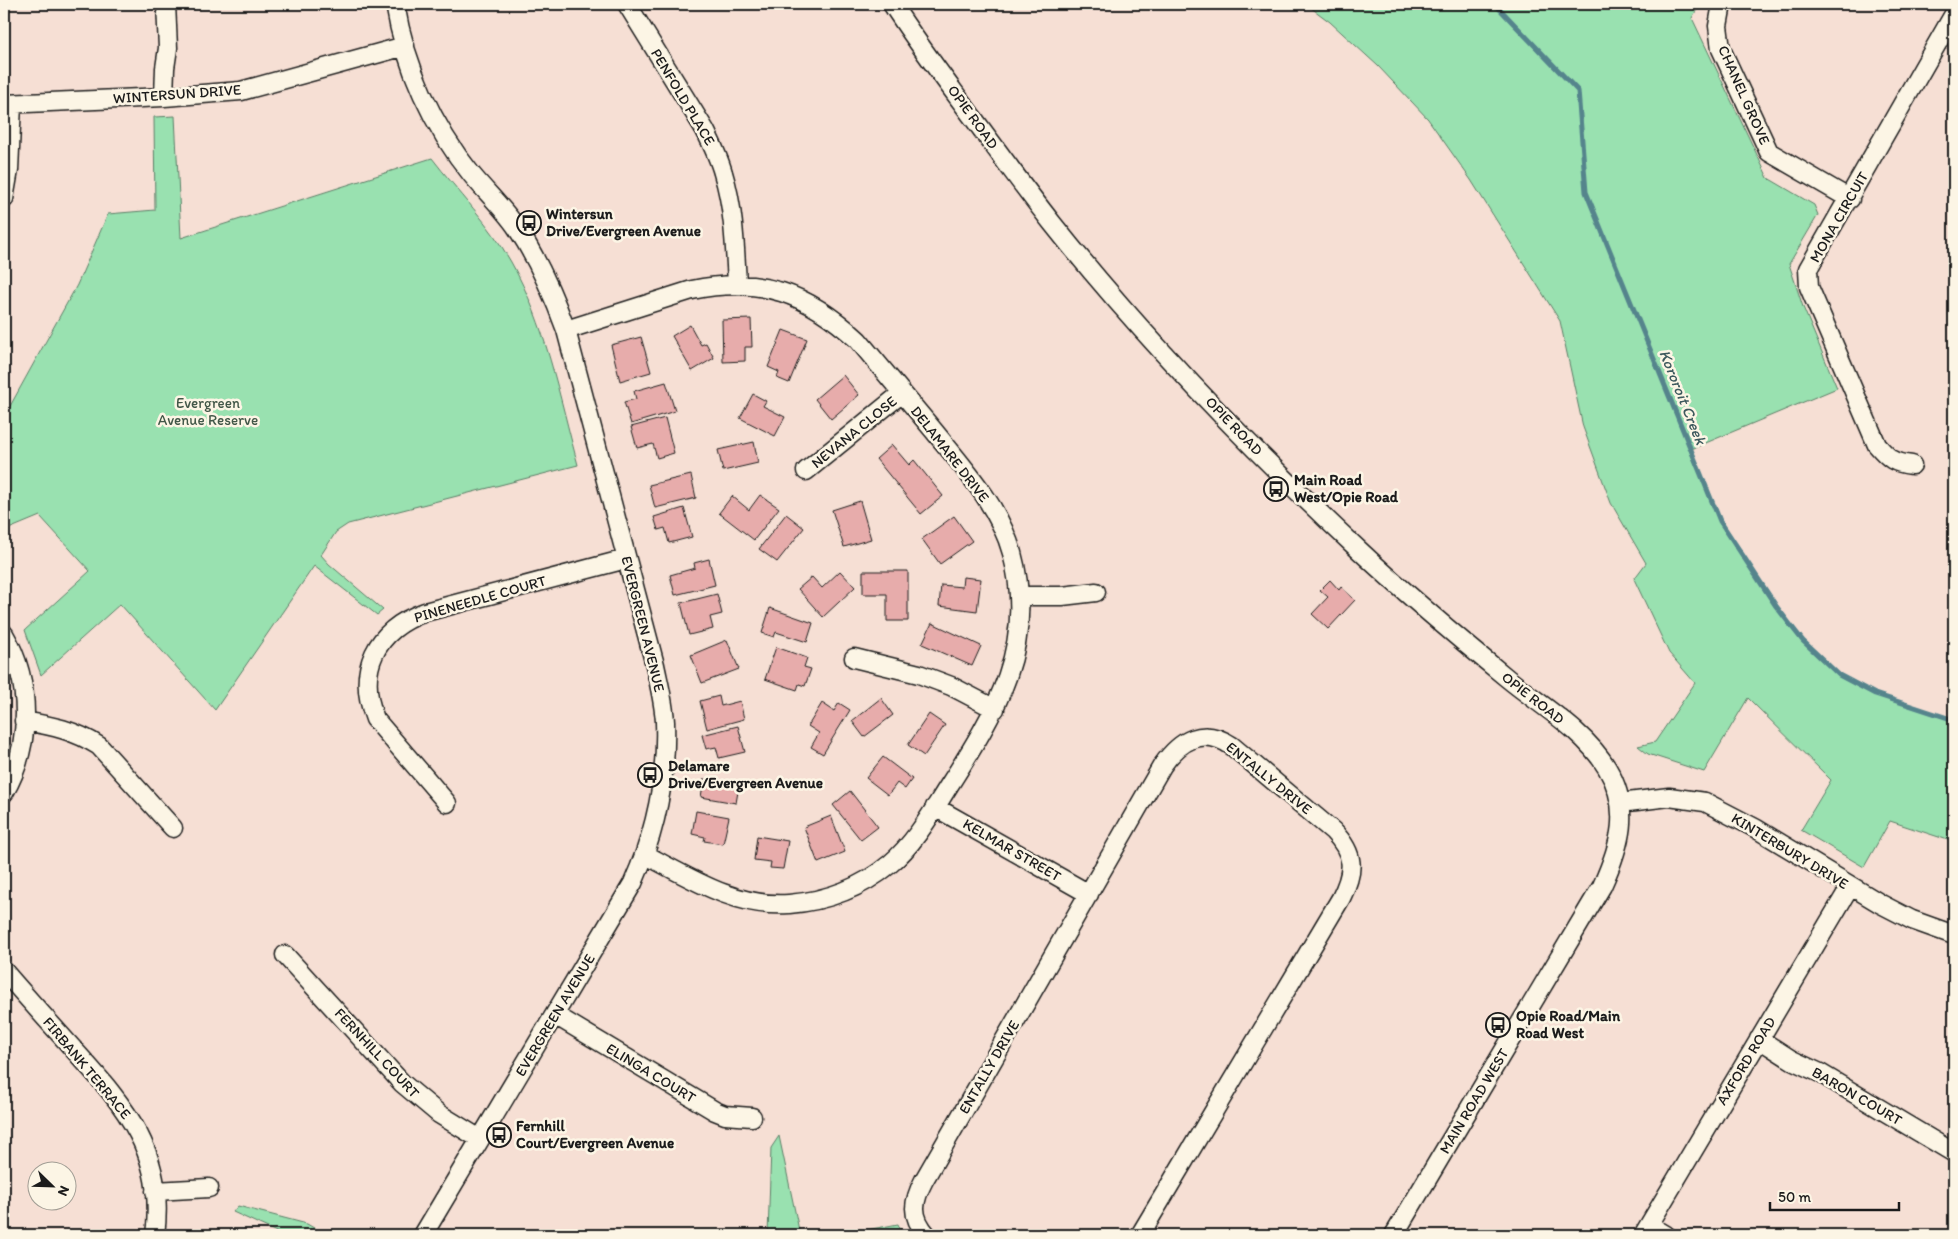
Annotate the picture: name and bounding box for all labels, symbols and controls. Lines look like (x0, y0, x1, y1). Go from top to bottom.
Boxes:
street label: CHANEL GROVE (1714, 43, 1774, 147)
street label: PENFOLD PLACE (647, 45, 719, 149)
street label: WINTERSUN DRIVE (112, 81, 242, 107)
street label: OPIE ROAD (944, 81, 1002, 153)
street label: MONA CIRCUIT (1806, 168, 1873, 266)
place label: Wintersun Drive/Evergreen Avenue (546, 205, 701, 241)
bus stop icon: Wintersun Drive/Evergreen Avenue (516, 210, 542, 236)
water label: Kororoit Creek (1655, 347, 1711, 448)
street label: NEVANA CLOSE (808, 392, 900, 472)
street label: OPIE ROAD (1202, 393, 1266, 459)
park label: Evergreen Avenue Reserve (158, 394, 258, 429)
street label: DELAMARE DRIVE (907, 402, 993, 506)
place label: Main Road West/Opie Road (1294, 471, 1399, 507)
bus stop icon: Main Road West/Opie Road (1263, 476, 1289, 502)
street label: EVERGREEN AVENUE (617, 554, 669, 694)
street label: PINENEEDLE COURT (412, 571, 549, 626)
street label: OPIE ROAD (1498, 668, 1568, 728)
street label: ENTALLY DRIVE (1222, 738, 1316, 818)
place label: Delamare Drive/Evergreen Avenue (668, 757, 823, 793)
bus stop icon: Delamare Drive/Evergreen Avenue (637, 762, 663, 788)
street label: KINTERBURY DRIVE (1728, 809, 1852, 893)
street label: KELMAR STREET (960, 815, 1065, 886)
street label: EVERGREEN AVENUE (511, 951, 599, 1079)
street label: FERNHILL COURT (331, 1004, 424, 1102)
place label: Opie Road/Main Road West (1516, 1007, 1621, 1042)
bus stop icon: Opie Road/Main Road West (1485, 1012, 1511, 1038)
street label: FIRBANK TERRACE (39, 1013, 135, 1123)
street label: AXFORD ROAD (1713, 1014, 1779, 1108)
street label: ENTALLY DRIVE (955, 1017, 1023, 1117)
street label: ELINGA COURT (603, 1039, 700, 1107)
street label: MAIN ROAD WEST (1435, 1045, 1513, 1157)
street label: BARON COURT (1809, 1063, 1906, 1129)
place label: Fernhill Court/Evergreen Avenue (516, 1117, 674, 1153)
bus stop icon: Fernhill Court/Evergreen Avenue (486, 1122, 512, 1148)
north arrow (28, 1162, 78, 1212)
scale bar (1770, 1179, 1899, 1211)
text: N (54, 1183, 73, 1199)
text: 50 m (1778, 1188, 1811, 1206)

